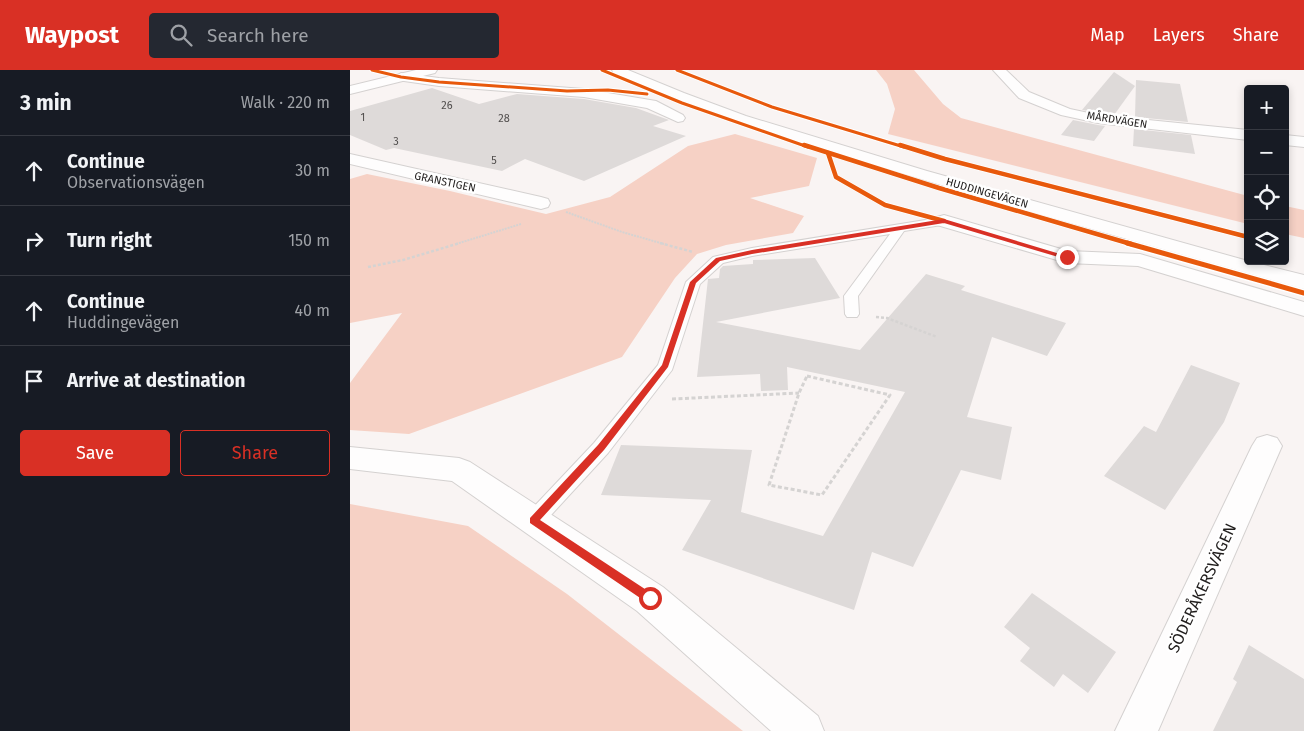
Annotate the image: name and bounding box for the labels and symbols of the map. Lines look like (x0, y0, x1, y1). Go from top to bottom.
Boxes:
house number: 26 (441, 99, 453, 112)
street label: MÅRDVÄGEN (1086, 108, 1148, 131)
house number: 1 (361, 111, 365, 124)
house number: 28 (498, 112, 510, 125)
house number: 3 (393, 135, 399, 148)
house number: 5 (491, 154, 497, 167)
street label: GRANSTIGEN (413, 169, 477, 195)
street label: HUDDINGEVÄGEN (944, 174, 1030, 211)
route end (1056, 246, 1079, 269)
street label: SÖDERÅKERSVÄGEN (1163, 520, 1240, 656)
route start (639, 587, 662, 610)

